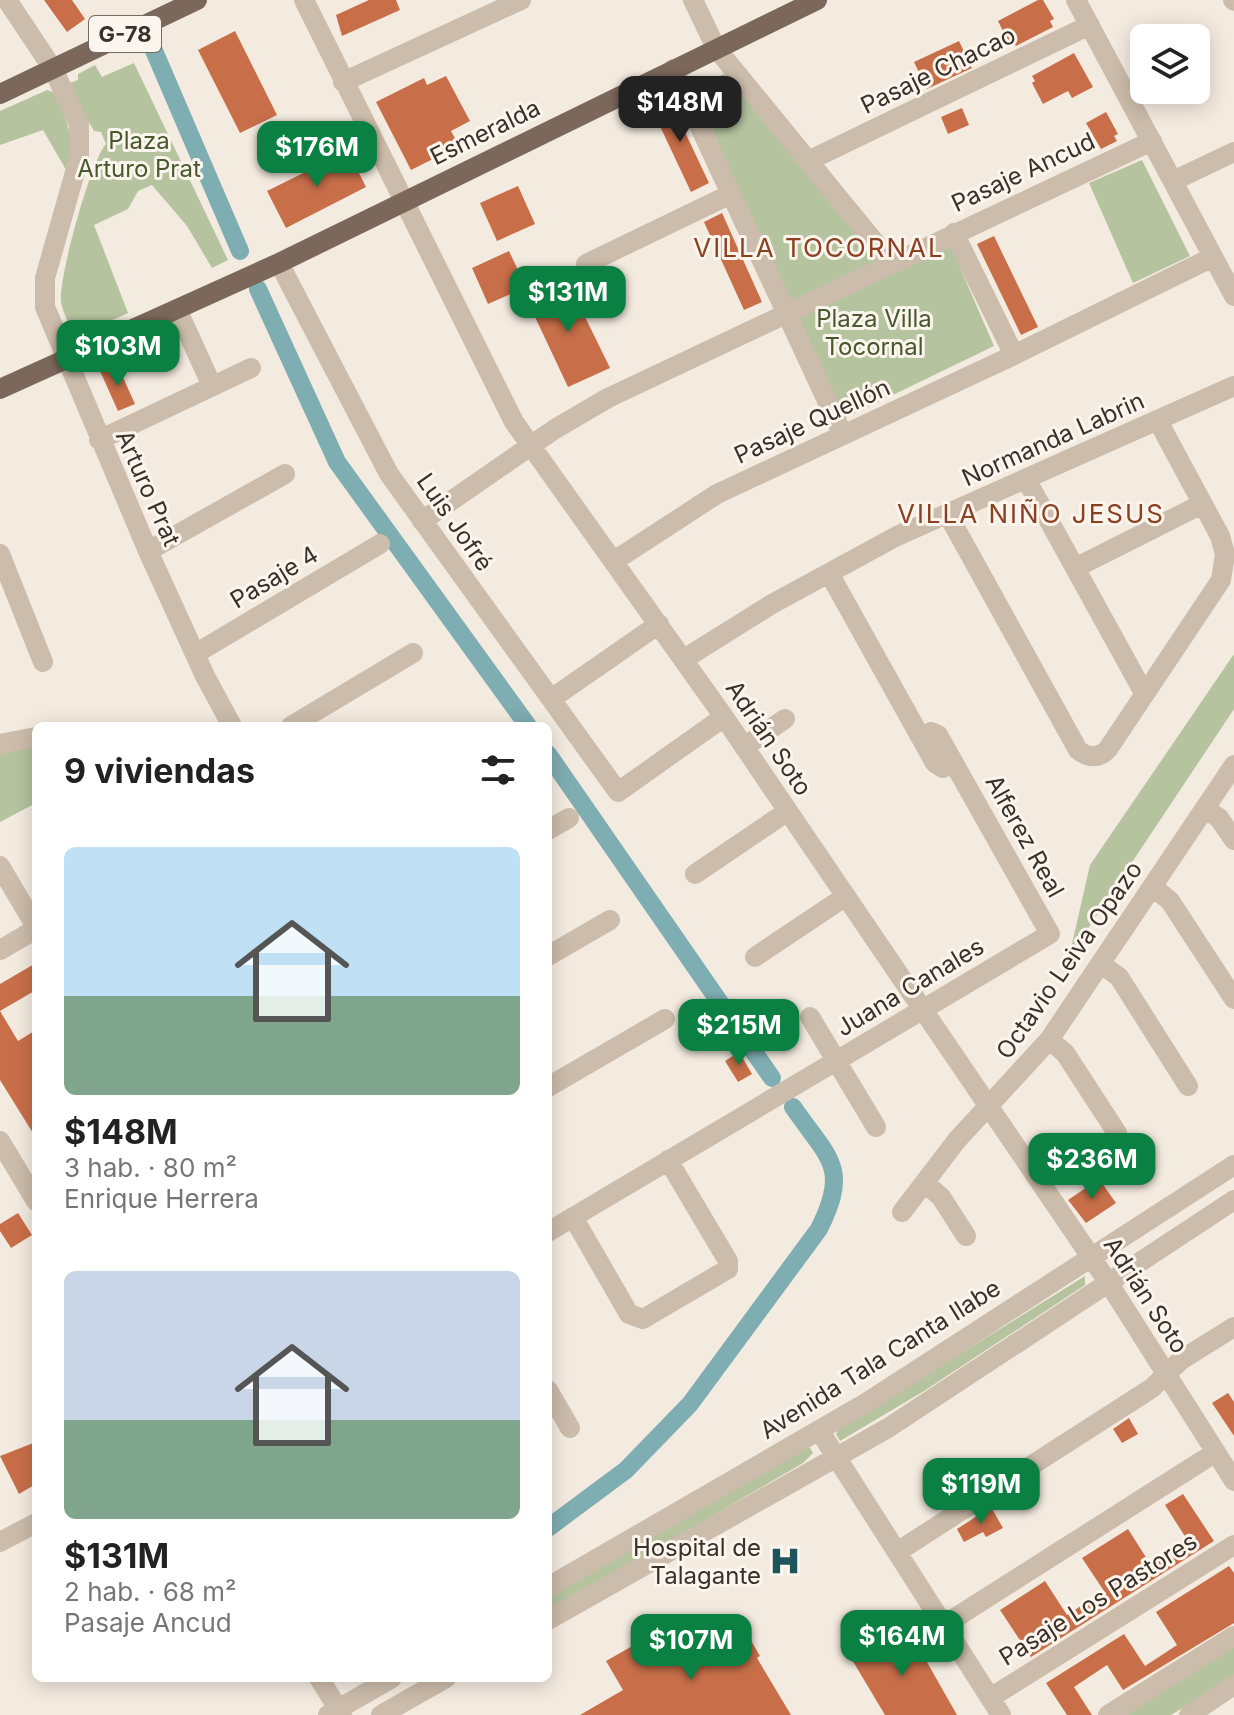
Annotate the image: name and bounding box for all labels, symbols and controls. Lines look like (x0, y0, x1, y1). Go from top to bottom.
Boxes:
road number: G-78 (89, 16, 161, 52)
street label: Pasaje Chacao (856, 20, 1020, 120)
map controls (1130, 24, 1210, 104)
button: layers (1130, 24, 1210, 104)
pin: $148M (624, 76, 736, 144)
text: $148M (637, 86, 723, 117)
street label: Esmeralda (425, 93, 545, 171)
pin: $176M (261, 121, 373, 189)
park label: Plaza Arturo Prat (77, 126, 201, 183)
street label: Pasaje Ancud (947, 126, 1099, 218)
text: $176M (275, 131, 359, 162)
district label: VILLA TOCORNAL (693, 232, 945, 263)
pin: $131M (512, 266, 624, 334)
text: $131M (528, 276, 608, 307)
park label: Plaza Villa Tocornal (816, 304, 932, 361)
pin: $103M (62, 320, 174, 388)
text: $103M (75, 330, 161, 361)
street label: Pasaje Quellón (730, 372, 894, 470)
street label: Normanda Labrin (957, 386, 1149, 492)
street label: Arturo Prat (110, 426, 186, 550)
street label: Luis Jofré (411, 468, 499, 576)
district label: VILLA NIÑO JESUS (897, 498, 1165, 529)
street label: Pasaje 4 (225, 540, 323, 614)
street label: Adrián Soto (720, 675, 818, 801)
icon: filters (476, 748, 520, 792)
text: 9 viviendas (64, 750, 255, 791)
street label: Alferez Real (979, 770, 1071, 902)
street label: Octavio Leiva Opazo (990, 856, 1148, 1064)
icon: home (220, 899, 364, 1043)
street label: Juana Canales (831, 932, 989, 1042)
pin: $215M (683, 999, 795, 1067)
text: $215M (696, 1009, 782, 1040)
text: $148M (64, 1111, 178, 1152)
pin: $236M (1036, 1133, 1148, 1201)
text: $236M (1046, 1143, 1138, 1174)
text: 3 hab. · 80 m² (64, 1152, 237, 1183)
text: Enrique Herrera (64, 1183, 259, 1214)
street label: Adrián Soto (1098, 1231, 1194, 1359)
street label: Avenida Tala Canta Ilabe (754, 1273, 1006, 1445)
icon: home (220, 1323, 364, 1467)
pin: $119M (925, 1458, 1037, 1526)
text: $119M (941, 1468, 1021, 1499)
street label: Pasaje Los Pastores (994, 1526, 1202, 1672)
place label: Hospital de Talagante (633, 1533, 761, 1590)
text: $131M (64, 1535, 169, 1576)
hospital icon: Hospital de Talagante (768, 1544, 802, 1578)
text: 2 hab. · 68 m² (64, 1576, 236, 1607)
text: Pasaje Ancud (64, 1607, 232, 1638)
pin: $164M (846, 1610, 958, 1678)
pin: $107M (635, 1614, 747, 1682)
text: $164M (859, 1620, 945, 1651)
text: $107M (649, 1624, 733, 1655)

